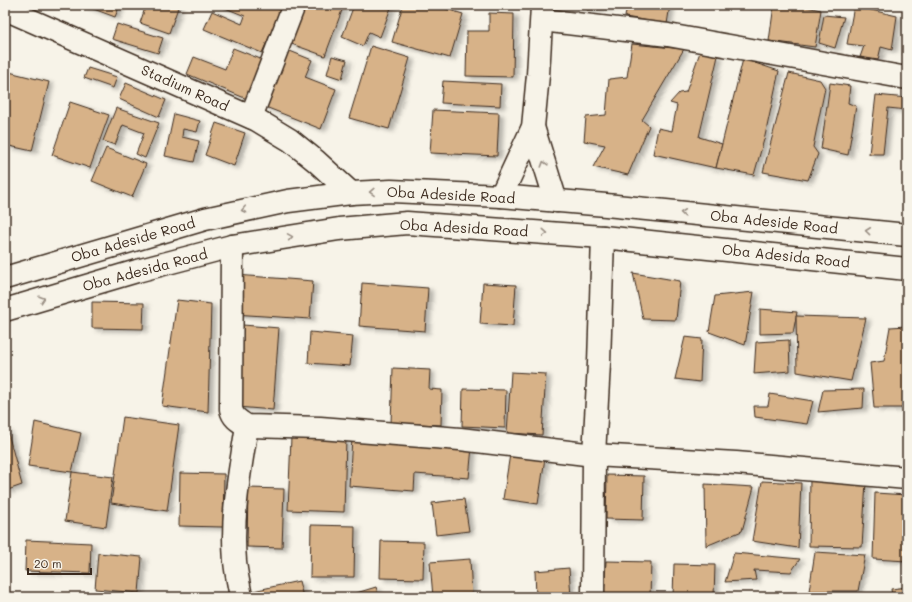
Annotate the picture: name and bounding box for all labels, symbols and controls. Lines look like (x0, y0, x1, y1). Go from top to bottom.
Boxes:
street label: Stadium Road (138, 60, 232, 115)
one-way arrow (540, 161, 549, 168)
street label: Oba Adeside Road (386, 182, 516, 207)
one-way arrow (369, 188, 375, 196)
street label: Oba Adeside Road (709, 205, 839, 238)
one-way arrow (240, 206, 247, 214)
one-way arrow (680, 208, 686, 217)
street label: Oba Adeside Road (69, 213, 197, 266)
street label: Oba Adesida Road (399, 215, 529, 240)
one-way arrow (865, 227, 871, 236)
one-way arrow (542, 229, 548, 237)
one-way arrow (287, 233, 293, 242)
street label: Oba Adesida Road (721, 239, 851, 272)
street label: Oba Adesida Road (80, 244, 209, 295)
one-way arrow (39, 295, 46, 304)
scale bar (28, 550, 91, 576)
text: 20 m (34, 555, 62, 571)

